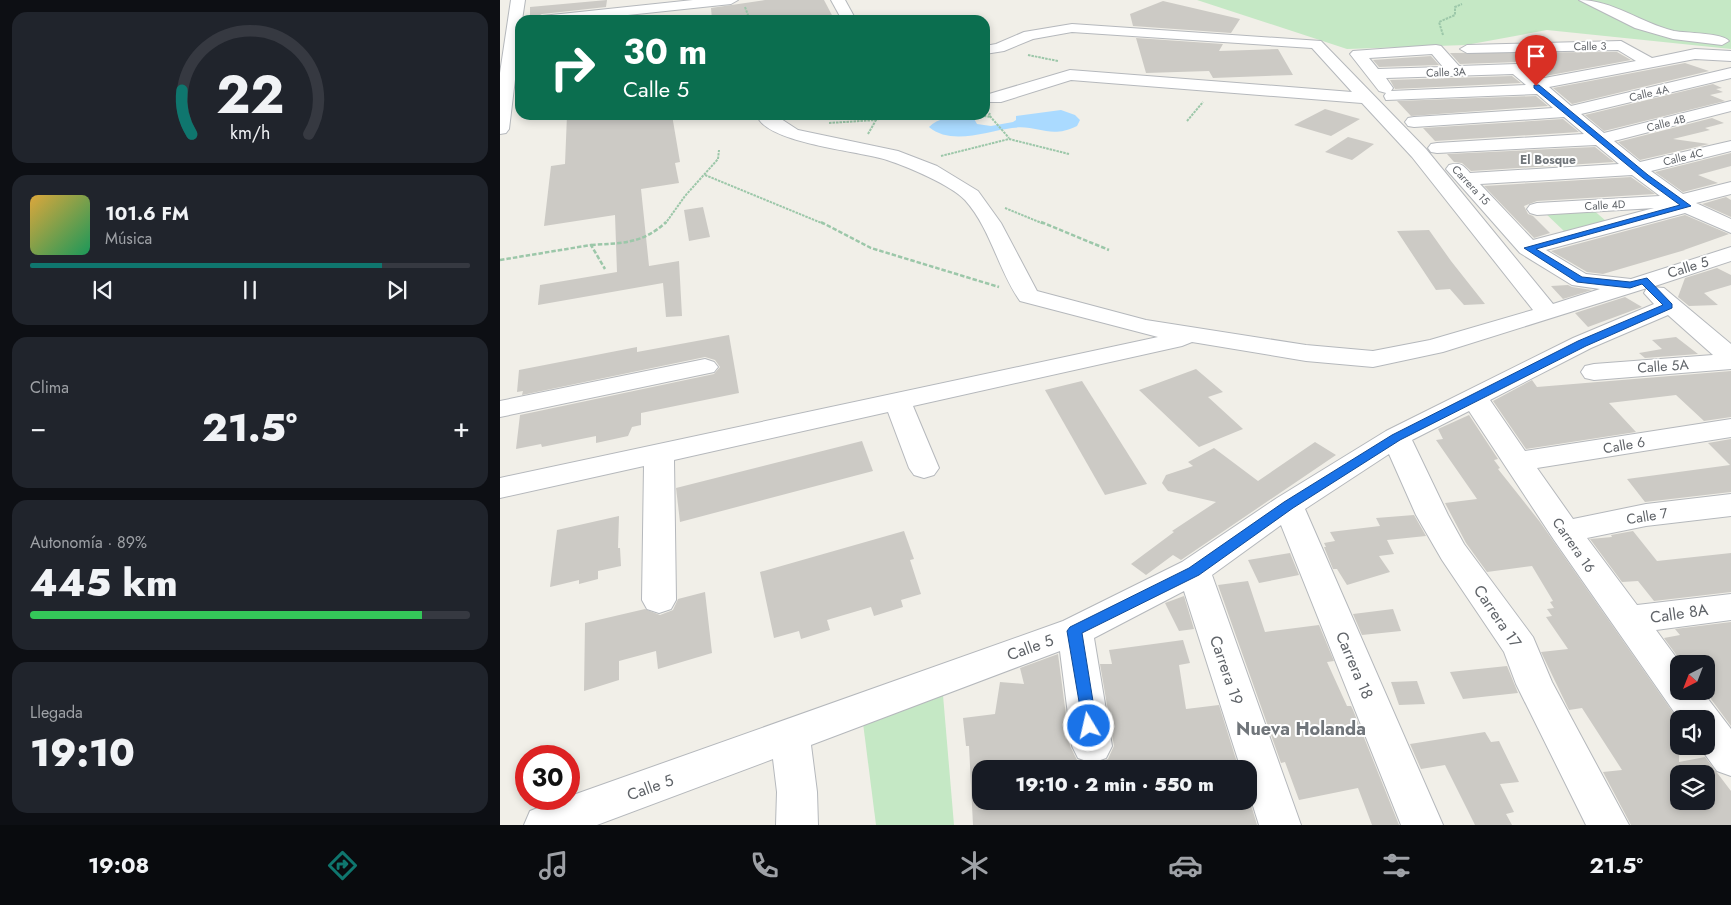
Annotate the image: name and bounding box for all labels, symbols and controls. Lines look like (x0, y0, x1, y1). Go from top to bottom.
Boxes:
text: 30 m (623, 27, 707, 77)
icon: right (540, 35, 605, 100)
pin (1515, 35, 1557, 86)
street label: Calle 3 (1573, 38, 1607, 54)
icon: arrive (1522, 42, 1550, 70)
text: 22 (216, 57, 284, 133)
street label: Calle 3A (1426, 63, 1467, 81)
text: Calle 5 (623, 73, 689, 105)
street label: Calle 4A (1627, 80, 1671, 105)
street label: Calle 4B (1645, 110, 1687, 136)
text: km/h (230, 120, 270, 146)
street label: Calle 4C (1661, 144, 1705, 170)
district label: El Bosque (1520, 151, 1576, 169)
street label: Carrera 15 (1448, 161, 1494, 209)
street label: Calle 4D (1584, 196, 1626, 214)
text: 101.6 FM (105, 200, 189, 227)
text: Música (105, 227, 152, 250)
street label: Calle 5 (1665, 251, 1711, 283)
icon: previous (89, 276, 117, 304)
icon: pause (236, 276, 264, 304)
icon: next (383, 276, 411, 304)
street label: Calle 5A (1637, 354, 1690, 378)
text: Clima (30, 376, 69, 399)
text: 21.5° (202, 400, 297, 455)
text: − (30, 407, 47, 448)
text: + (453, 407, 470, 448)
street label: Calle 6 (1601, 431, 1647, 459)
street label: Calle 7 (1625, 503, 1670, 529)
street label: Carrera 16 (1548, 513, 1600, 577)
text: Autonomía · 89% (30, 531, 147, 554)
text: 445 km (30, 555, 178, 610)
street label: Carrera 17 (1468, 580, 1527, 653)
street label: Calle 8A (1649, 598, 1710, 629)
street label: Calle 5 (1004, 628, 1057, 667)
street label: Carrera 18 (1330, 628, 1379, 703)
street label: Carrera 19 (1204, 632, 1249, 708)
north arrow (1670, 655, 1715, 700)
map controls (1670, 655, 1715, 810)
position arrow (1062, 699, 1114, 751)
text: Llegada (30, 701, 83, 724)
button: sound (1670, 710, 1715, 755)
district label: Nueva Holanda (1236, 716, 1366, 742)
text: 19:10 (30, 725, 135, 780)
speed limit sign: 30 (515, 745, 580, 810)
button: layers (1670, 765, 1715, 810)
street label: Calle 5 (624, 768, 677, 807)
text: 19:10 · 2 min · 550 m (1015, 771, 1214, 798)
icon: directions (325, 848, 360, 883)
icon: music (536, 848, 571, 883)
icon: phone (747, 848, 782, 883)
icon: climate (957, 848, 992, 883)
icon: car (1168, 848, 1203, 883)
icon: filters (1379, 848, 1414, 883)
text: 19:08 (88, 849, 149, 881)
text: 21.5° (1590, 849, 1643, 881)

